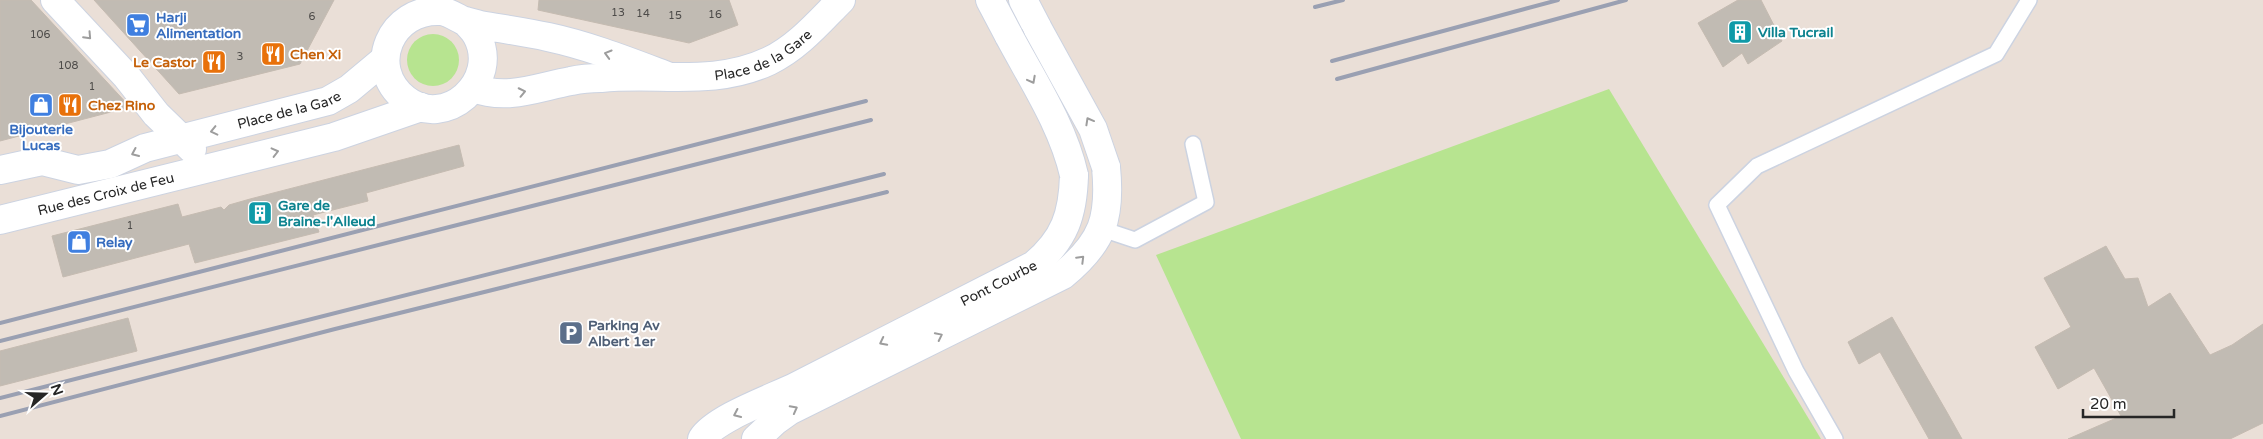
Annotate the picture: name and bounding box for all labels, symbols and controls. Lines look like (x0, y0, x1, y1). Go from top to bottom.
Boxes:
house number: 13 (611, 6, 625, 19)
house number: 14 (636, 7, 650, 20)
house number: 16 (708, 8, 722, 21)
place label: Harji Alimentation (156, 9, 241, 42)
house number: 15 (668, 9, 682, 22)
house number: 6 (309, 10, 316, 23)
supermarket icon: Harji Alimentation (125, 12, 151, 38)
building icon: Villa Tucrail (1727, 19, 1753, 45)
place label: Villa Tucrail (1758, 24, 1833, 41)
street label: Place de la Gare (713, 26, 816, 85)
house number: 106 (30, 28, 50, 41)
one-way arrow (82, 30, 91, 39)
restaurant icon: Chen Xi (260, 41, 286, 67)
place label: Chen Xi (290, 46, 341, 63)
restaurant icon: Le Castor (201, 49, 227, 75)
one-way arrow (605, 49, 613, 59)
house number: 3 (237, 50, 244, 63)
place label: Le Castor (133, 54, 197, 71)
house number: 108 (58, 59, 78, 72)
one-way arrow (1026, 74, 1036, 83)
house number: 1 (89, 80, 95, 93)
street label: Place de la Gare (236, 87, 344, 133)
one-way arrow (517, 87, 526, 98)
shop icon: Bijouterie Lucas (28, 92, 54, 118)
restaurant icon: Chez Rino (57, 92, 83, 118)
place label: Chez Rino (88, 97, 156, 114)
one-way arrow (1085, 118, 1095, 127)
place label: Bijouterie Lucas (9, 121, 73, 154)
one-way arrow (209, 125, 218, 136)
one-way arrow (131, 147, 140, 157)
one-way arrow (271, 147, 280, 158)
street label: Rue des Croix de Feu (36, 169, 176, 219)
place label: Gare de Braine-l'Alleud (278, 197, 376, 230)
building icon: Gare de Braine-l'Alleud (247, 200, 273, 226)
house number: 1 (127, 219, 133, 232)
shop icon: Relay (66, 229, 92, 255)
place label: Relay (96, 234, 133, 251)
one-way arrow (1075, 256, 1084, 265)
street label: Pont Courbe (958, 257, 1040, 310)
place label: Parking Av Albert 1er (588, 317, 660, 350)
parking icon: Parking Av Albert 1er (558, 320, 584, 346)
one-way arrow (934, 332, 943, 342)
one-way arrow (879, 336, 888, 346)
north arrow (20, 369, 70, 419)
text: N (47, 382, 67, 398)
scale bar (2083, 386, 2174, 418)
text: 20 m (2090, 395, 2127, 413)
one-way arrow (789, 405, 798, 415)
one-way arrow (733, 408, 742, 419)

